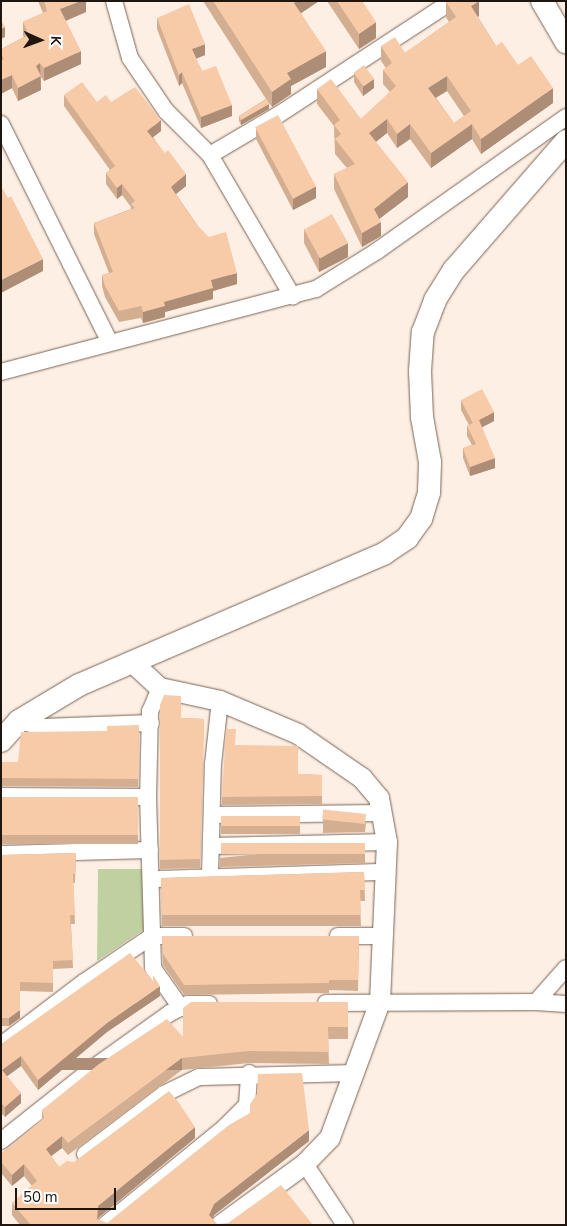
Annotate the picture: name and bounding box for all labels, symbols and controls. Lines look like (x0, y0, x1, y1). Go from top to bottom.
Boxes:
north arrow (15, 15, 65, 65)
text: K (46, 36, 65, 46)
scale bar (18, 1178, 119, 1210)
text: 50 m (23, 1187, 58, 1207)

